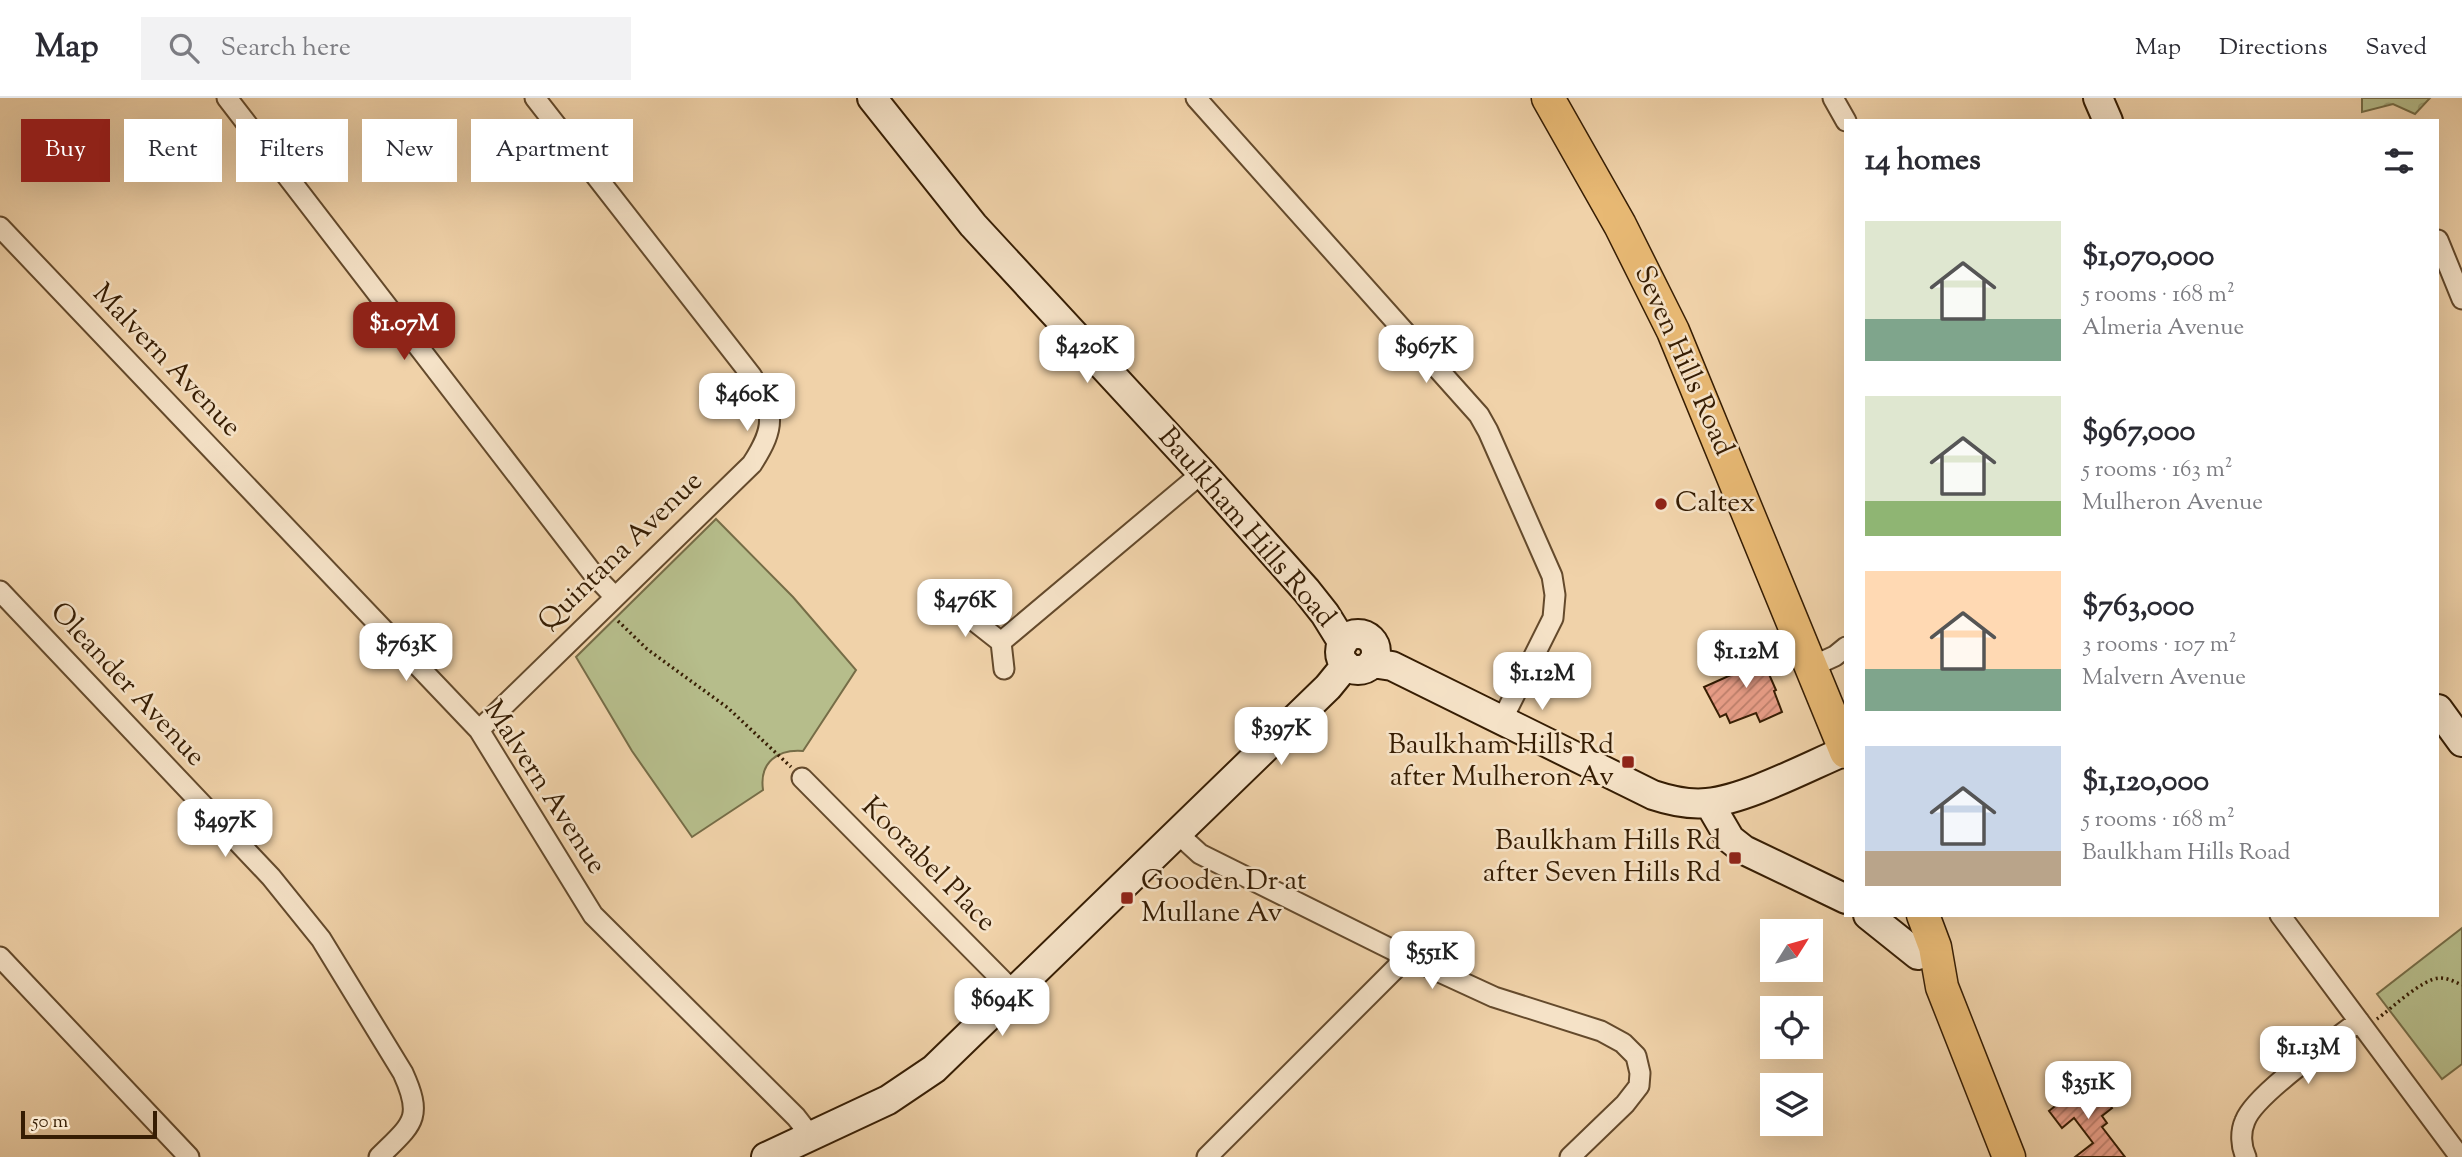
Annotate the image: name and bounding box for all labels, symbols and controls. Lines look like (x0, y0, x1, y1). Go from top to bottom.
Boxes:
search box (141, 17, 631, 80)
text: Map (35, 24, 99, 72)
icon: search (165, 29, 203, 67)
text: Search here (221, 30, 351, 67)
text: Map (2135, 31, 2181, 65)
text: Directions (2219, 31, 2327, 65)
text: Saved (2365, 31, 2427, 65)
chip: Buy (21, 119, 110, 182)
chip: Rent (124, 119, 222, 182)
chip: Filters (236, 119, 348, 182)
chip: New (362, 119, 457, 182)
chip: Apartment (471, 119, 633, 182)
text: 14 homes (1865, 140, 1981, 183)
icon: filters (2380, 142, 2418, 180)
text: $1,070,000 (2082, 236, 2214, 279)
icon: home (1921, 249, 2005, 333)
street label: Seven Hills Road (1623, 260, 1743, 463)
street label: Malvern Avenue (82, 275, 250, 447)
text: 5 rooms · 168 m² (2082, 279, 2235, 312)
pin: $1.07M (347, 302, 461, 362)
text: $1.07M (369, 308, 439, 341)
text: Almeria Avenue (2082, 312, 2244, 345)
pin: $420K (1038, 326, 1136, 385)
pin: $967K (1377, 326, 1475, 385)
text: $420K (1055, 331, 1119, 364)
text: $967K (1394, 331, 1458, 364)
pin: $460K (698, 374, 796, 433)
text: $460K (715, 379, 779, 412)
text: $967,000 (2082, 411, 2195, 454)
street label: Baulkham Hills Road (1148, 419, 1344, 637)
icon: home (1921, 424, 2005, 508)
text: 5 rooms · 163 m² (2082, 454, 2232, 487)
street label: Quintana Avenue (530, 463, 712, 641)
place label: Caltex (1675, 484, 1755, 524)
text: Mulheron Avenue (2082, 487, 2263, 520)
marker: Caltex (1653, 496, 1669, 512)
pin: $476K (916, 580, 1014, 639)
text: $476K (933, 585, 997, 618)
text: $763,000 (2082, 586, 2194, 629)
street label: Oleander Avenue (40, 594, 214, 776)
icon: home (1921, 599, 2005, 683)
pin: $763K (357, 624, 455, 683)
text: $763K (375, 629, 437, 662)
text: 3 rooms · 107 m² (2082, 629, 2237, 662)
pin: $1.12M (1689, 630, 1803, 690)
text: $1.12M (1713, 636, 1779, 669)
pin: $1.12M (1485, 652, 1599, 712)
text: $1.12M (1509, 658, 1575, 691)
text: Malvern Avenue (2082, 662, 2246, 695)
street label: Malvern Avenue (473, 693, 615, 883)
pin: $397K (1232, 708, 1330, 767)
text: $397K (1251, 713, 1311, 746)
place label: Baulkham Hills Rd after Mulheron Av (1388, 726, 1614, 798)
marker: Baulkham Hills Rd after Mulheron Av (1620, 754, 1636, 770)
text: $1,120,000 (2082, 761, 2209, 804)
icon: home (1921, 774, 2005, 858)
street label: Koorabel Place (851, 788, 1005, 942)
pin: $497K (176, 800, 274, 859)
text: 5 rooms · 168 m² (2082, 804, 2235, 837)
text: $497K (194, 805, 257, 838)
place label: Baulkham Hills Rd after Seven Hills Rd (1483, 822, 1721, 894)
text: Baulkham Hills Road (2082, 837, 2290, 870)
marker: Baulkham Hills Rd after Seven Hills Rd (1727, 850, 1743, 866)
place label: Gooden Dr at Mullane Av (1141, 862, 1307, 934)
marker: Gooden Dr at Mullane Av (1119, 890, 1135, 906)
north arrow (1760, 919, 1824, 982)
map controls (1760, 919, 1823, 1136)
pin: $551K (1383, 932, 1481, 991)
text: $551K (1406, 937, 1458, 970)
pin: $694K (953, 978, 1051, 1038)
text: $694K (970, 984, 1034, 1017)
button: locate (1760, 996, 1823, 1059)
pin: $1.13M (2251, 1026, 2365, 1086)
text: $1.13M (2276, 1032, 2340, 1065)
pin: $351K (2039, 1062, 2137, 1121)
text: $351K (2061, 1067, 2115, 1100)
button: layers (1760, 1073, 1823, 1136)
scale bar (21, 1108, 158, 1140)
text: 50 m (32, 1109, 68, 1136)

